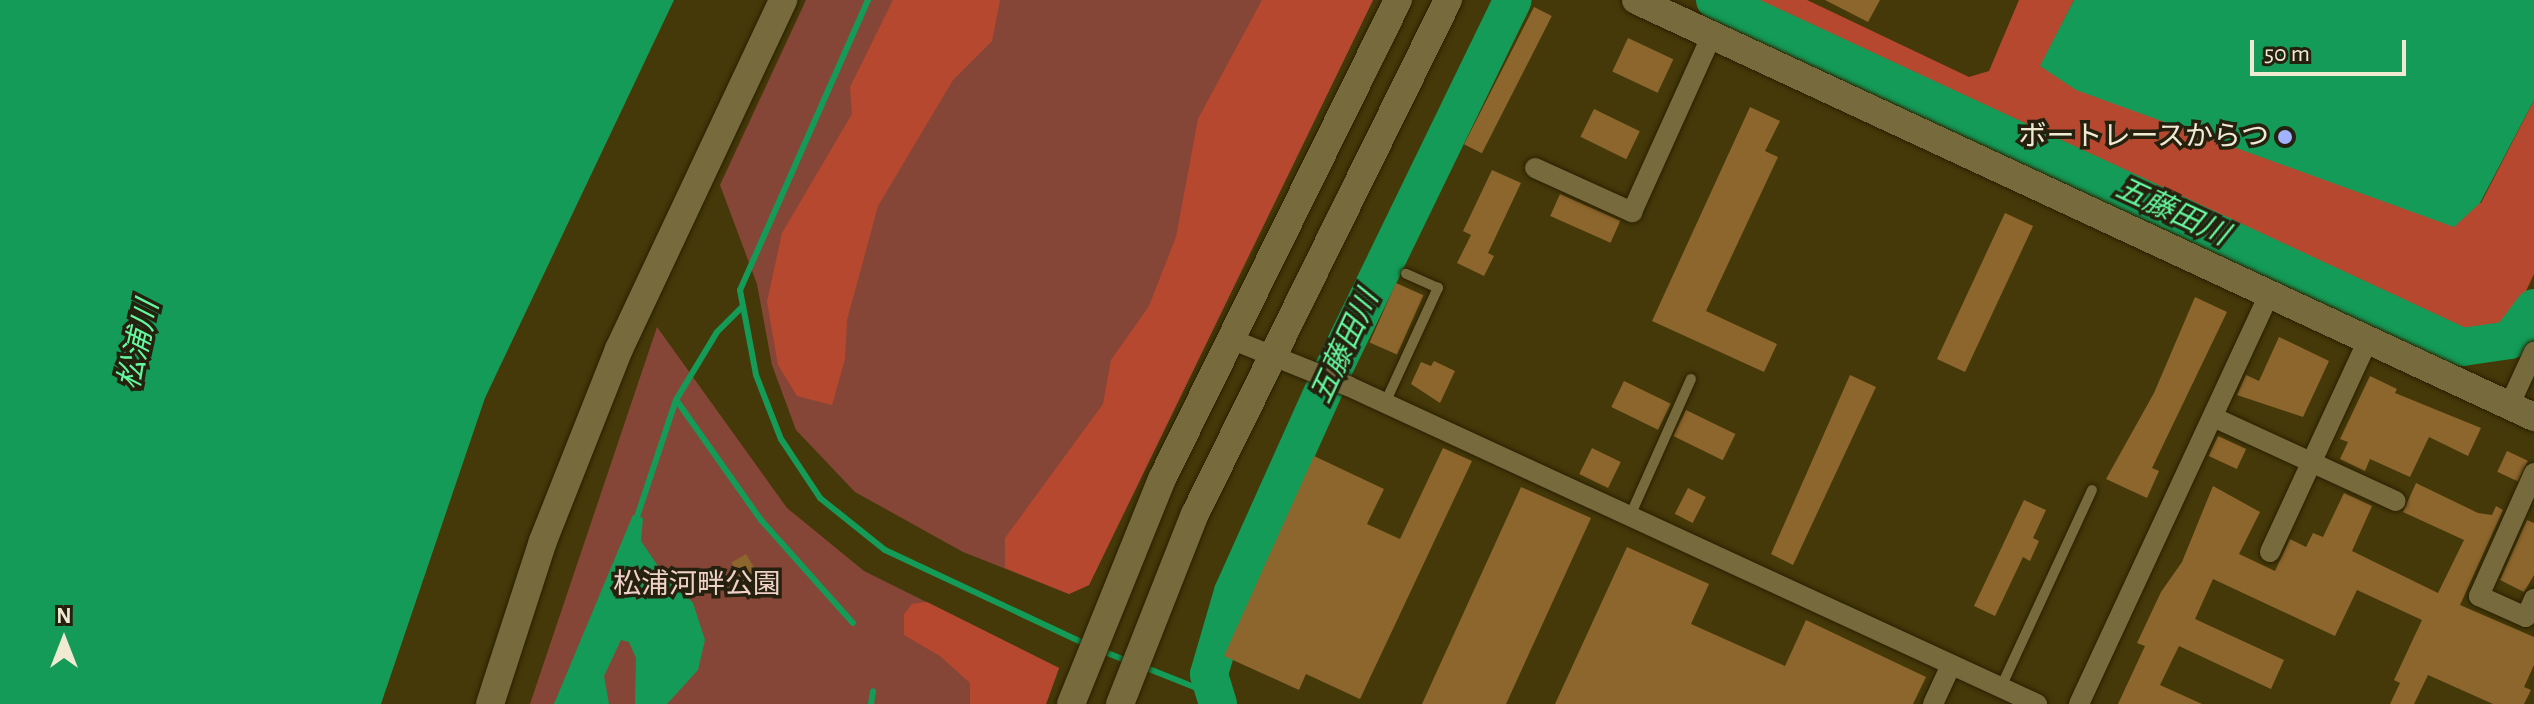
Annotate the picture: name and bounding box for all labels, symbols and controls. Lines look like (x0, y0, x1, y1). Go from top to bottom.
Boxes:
scale bar (2254, 24, 2410, 74)
text: 50 m (2264, 42, 2310, 66)
place label: ボートレースからつ (2017, 120, 2269, 154)
marker: ボートレースからつ (2276, 128, 2294, 146)
water label: 五藤田川 (2110, 170, 2234, 254)
water label: 五藤田川 (1303, 285, 1387, 409)
water label: 松浦川 (111, 297, 167, 393)
park label: 松浦河畔公園 (613, 568, 781, 602)
north arrow (24, 600, 104, 680)
text: N (56, 605, 72, 627)

